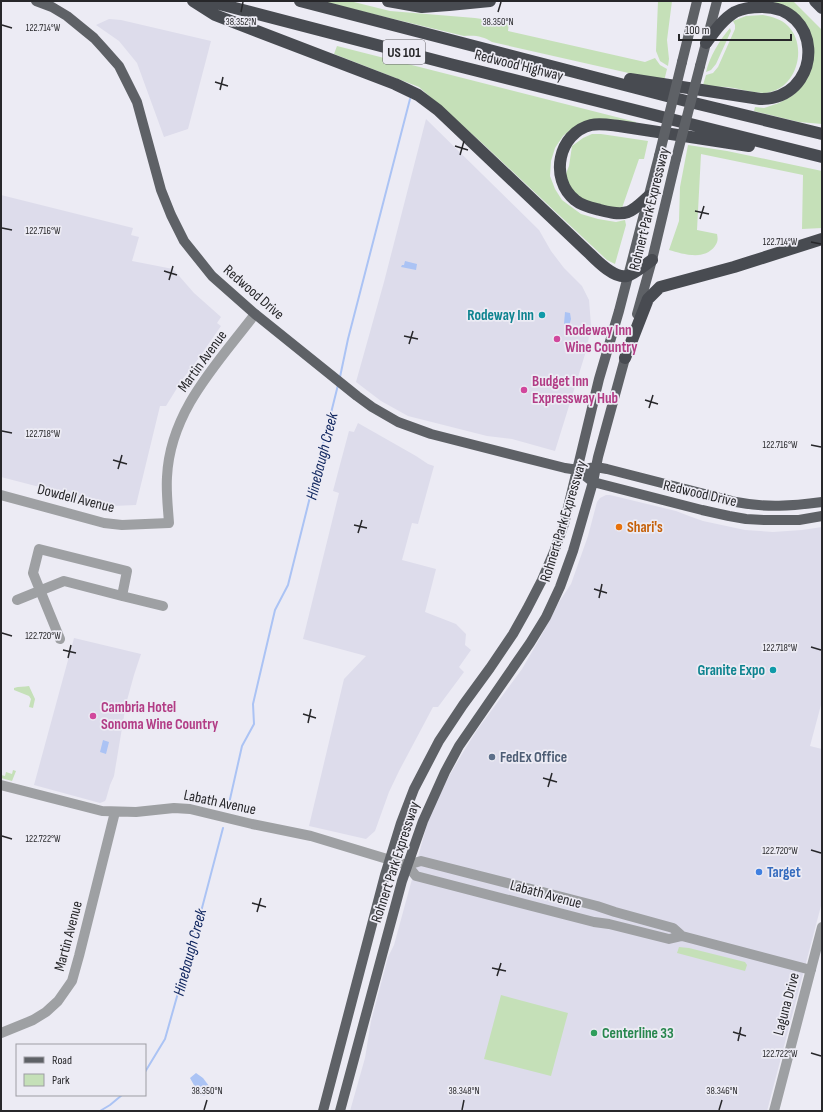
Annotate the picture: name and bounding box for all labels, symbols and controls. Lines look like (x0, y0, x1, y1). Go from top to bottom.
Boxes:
text: 38.352°N (226, 16, 256, 28)
text: 38.350°N (482, 16, 514, 28)
scale bar (679, 16, 791, 42)
text: 122.714°W (26, 22, 61, 34)
text: 100 m (685, 23, 710, 38)
road number: US 101 (383, 40, 425, 64)
street label: Redwood Highway (472, 45, 566, 86)
street label: Rohnert Park Expressway (625, 145, 674, 273)
text: 122.716°W (26, 225, 61, 237)
text: 122.714°W (763, 236, 798, 248)
street label: Redwood Drive (219, 261, 288, 324)
place label: Rodeway Inn (467, 306, 534, 325)
marker: Rodeway Inn (537, 310, 547, 320)
place label: Rodeway Inn Wine Country (565, 321, 638, 357)
street label: Martin Avenue (174, 327, 231, 396)
marker: Rodeway Inn Wine Country (552, 334, 562, 344)
place label: Budget Inn Expressway Hub (532, 372, 618, 408)
marker: Budget Inn Expressway Hub (519, 385, 529, 395)
water label: Hinebaugh Creek (302, 410, 343, 502)
text: 122.718°W (26, 428, 61, 440)
text: 122.716°W (763, 439, 798, 451)
street label: Rohnert Park Expressway (536, 458, 591, 584)
street label: Redwood Drive (661, 476, 738, 511)
street label: Dowdell Avenue (35, 480, 116, 517)
place label: Shari's (627, 518, 663, 537)
marker: Shari's (614, 522, 624, 532)
text: 122.720°W (25, 630, 61, 642)
text: 122.718°W (763, 642, 798, 654)
place label: Granite Expo (697, 661, 765, 680)
marker: Granite Expo (768, 665, 778, 675)
place label: Cambria Hotel Sonoma Wine Country (101, 698, 219, 734)
marker: Cambria Hotel Sonoma Wine Country (88, 711, 98, 721)
place label: FedEx Office (500, 748, 567, 767)
marker: FedEx Office (487, 752, 497, 762)
street label: Labath Avenue (182, 786, 258, 819)
street label: Rohnert Park Expressway (367, 799, 424, 925)
text: 122.722°W (25, 833, 61, 845)
text: 122.720°W (762, 845, 798, 857)
place label: Target (767, 863, 801, 882)
marker: Target (754, 867, 764, 877)
street label: Labath Avenue (508, 876, 584, 913)
street label: Martin Avenue (50, 899, 87, 973)
water label: Hinebaugh Creek (170, 906, 211, 998)
street label: Laguna Drive (769, 971, 804, 1038)
place label: Centerline 33 (602, 1024, 674, 1043)
marker: Centerline 33 (589, 1028, 599, 1038)
legend (16, 1044, 146, 1096)
text: 122.722°W (762, 1048, 798, 1060)
text: Road (52, 1053, 72, 1068)
text: Park (52, 1073, 70, 1088)
text: 38.350°N (191, 1085, 223, 1097)
text: 38.348°N (448, 1085, 480, 1097)
text: 38.346°N (706, 1085, 738, 1097)

